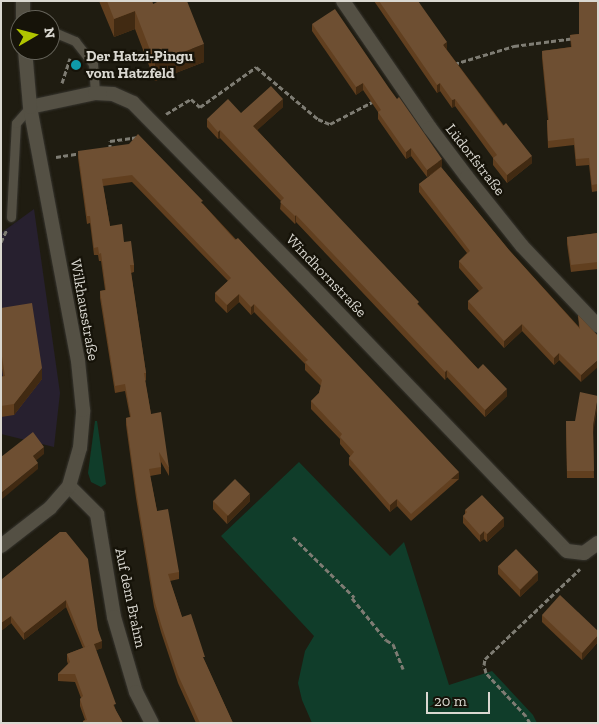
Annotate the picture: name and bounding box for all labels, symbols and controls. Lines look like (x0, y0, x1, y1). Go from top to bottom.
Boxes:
north arrow (10, 10, 60, 60)
text: N (40, 27, 59, 39)
place label: Der Hatzi-Pingu vom Hatzfeld (86, 47, 194, 82)
marker: Der Hatzi-Pingu vom Hatzfeld (70, 59, 82, 71)
street label: Lüdorfstraße (441, 121, 509, 199)
street label: Windhornstraße (282, 231, 370, 321)
street label: Wilkhausstraße (66, 258, 102, 362)
street label: Auf dem Brahm (111, 546, 149, 650)
scale bar (429, 682, 493, 714)
text: 20 m (434, 692, 467, 710)

